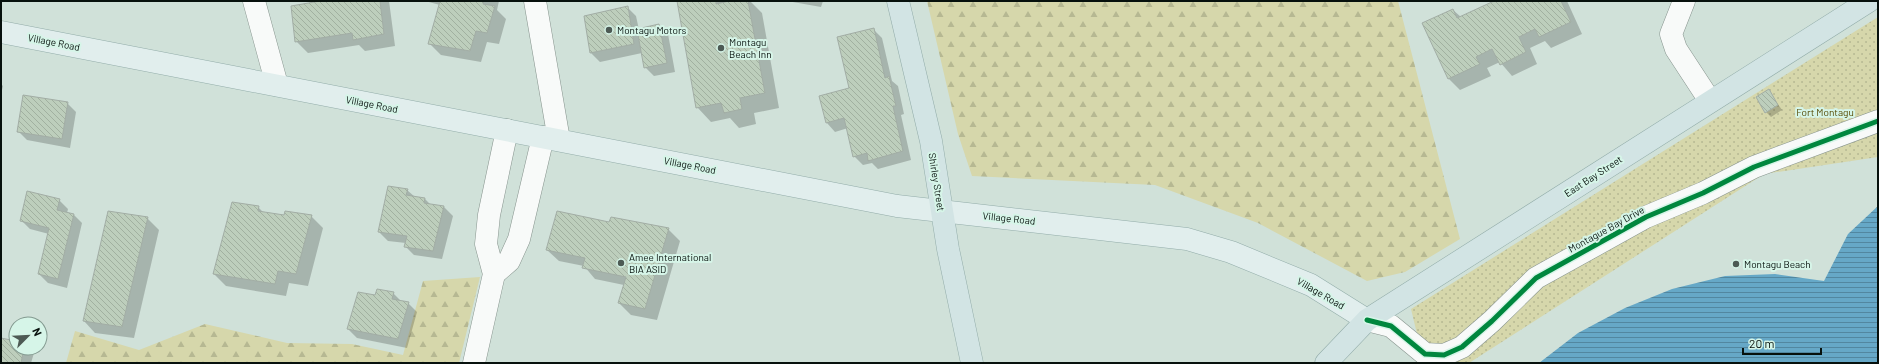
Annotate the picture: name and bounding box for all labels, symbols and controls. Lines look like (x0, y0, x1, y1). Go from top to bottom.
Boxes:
place label: Montagu Motors (617, 24, 687, 36)
marker: Montagu Motors (604, 25, 614, 35)
street label: Village Road (27, 31, 81, 53)
place label: Montagu Beach Inn (729, 36, 772, 60)
marker: Montagu Beach Inn (716, 43, 726, 53)
street label: Village Road (345, 93, 399, 115)
park label: Fort Montagu (1796, 106, 1854, 118)
street label: Shirley Street (926, 152, 948, 212)
street label: East Bay Street (1562, 153, 1625, 199)
street label: Village Road (663, 154, 717, 176)
street label: Montague Bay Drive (1566, 203, 1646, 255)
street label: Village Road (982, 209, 1036, 227)
place label: Amee International BIA ASID (629, 251, 711, 275)
marker: Amee International BIA ASID (616, 258, 626, 268)
place label: Montagu Beach (1744, 258, 1811, 270)
marker: Montagu Beach (1731, 259, 1741, 269)
street label: Village Road (1295, 275, 1347, 311)
north arrow (8, 316, 48, 356)
text: N (30, 326, 45, 338)
scale bar (1743, 330, 1821, 356)
text: 20 m (1749, 336, 1775, 350)

